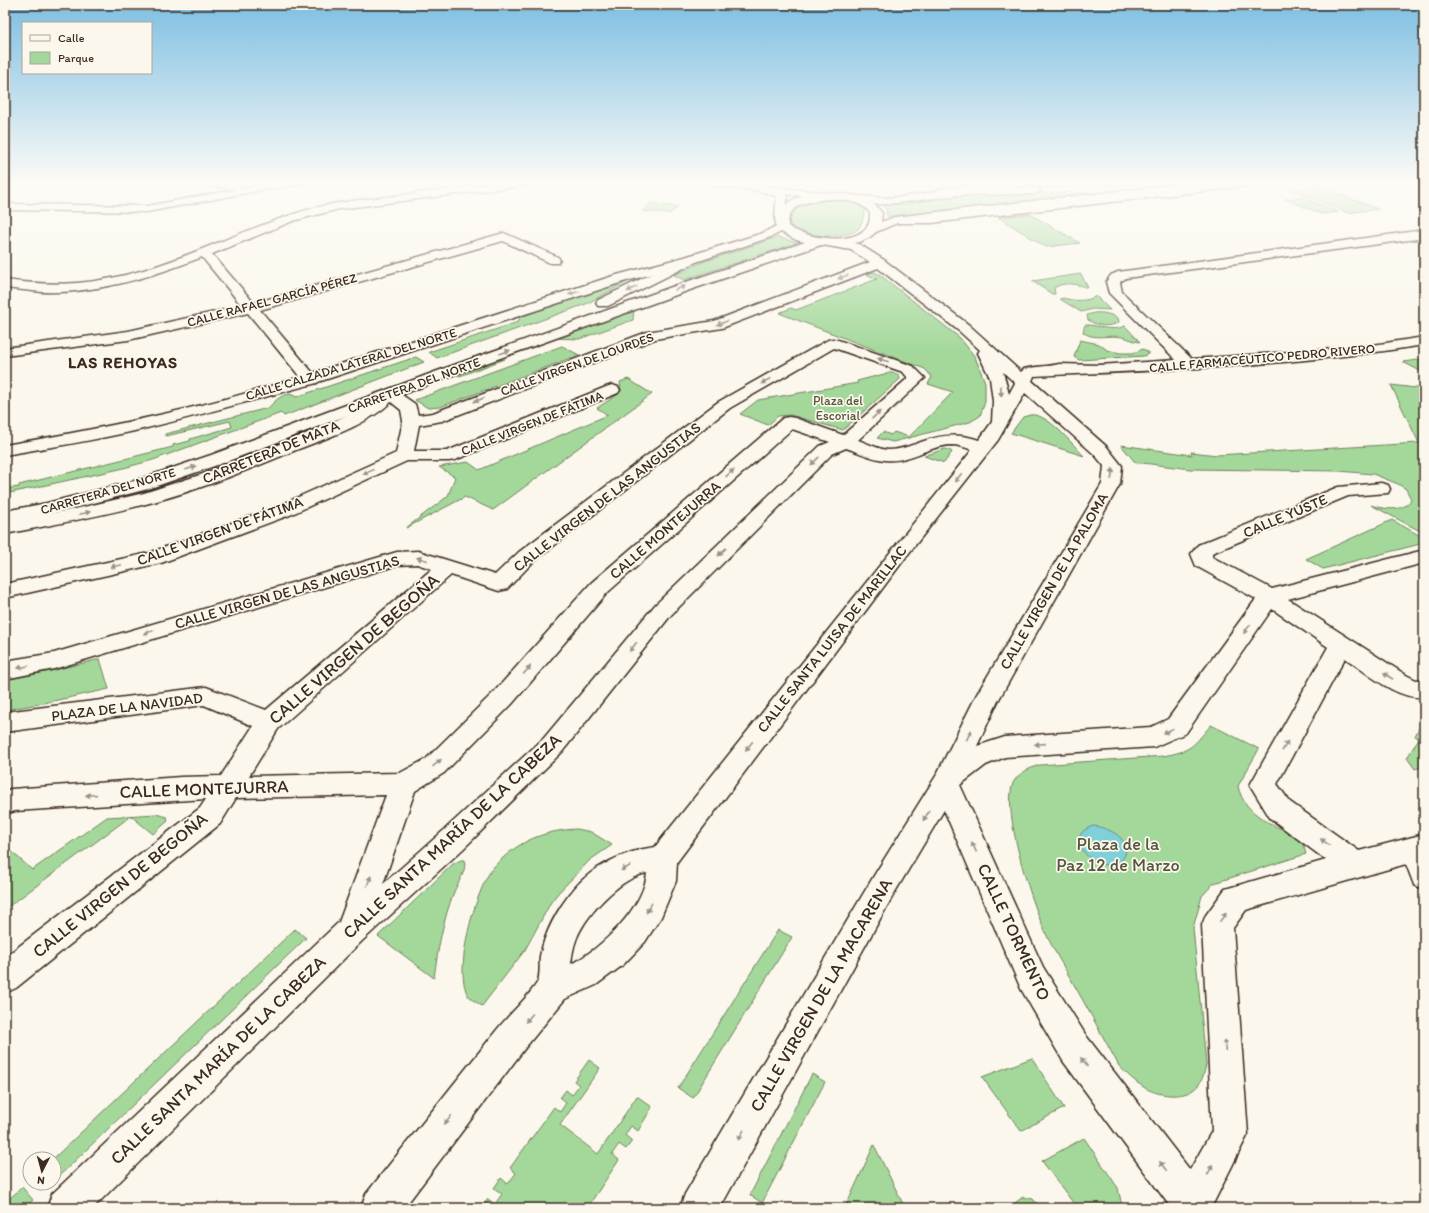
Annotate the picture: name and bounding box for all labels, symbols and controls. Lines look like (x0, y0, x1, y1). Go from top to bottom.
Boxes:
legend (22, 22, 152, 74)
text: Calle (58, 31, 85, 45)
text: Parque (58, 51, 94, 65)
street label: CALLE RAFAEL GARCÍA PÉREZ (185, 270, 359, 330)
one-way arrow (837, 274, 849, 280)
one-way arrow (675, 285, 687, 291)
one-way arrow (627, 286, 638, 292)
one-way arrow (568, 291, 580, 297)
one-way arrow (715, 320, 727, 326)
street label: CALLE CALZADA LATERAL DEL NORTE (244, 325, 458, 403)
street label: CALLE VIRGEN DE LOURDES (498, 329, 656, 399)
street label: CALLE FARMACÉUTICO PEDRO RIVERO (1148, 341, 1376, 375)
one-way arrow (500, 348, 512, 354)
district label: LAS REHOYAS (68, 353, 178, 372)
street label: CARRETERA DEL NORTE (346, 354, 482, 416)
one-way arrow (877, 357, 889, 363)
one-way arrow (760, 378, 772, 385)
one-way arrow (997, 385, 1004, 397)
street label: CALLE VIRGEN DE FÁTIMA (459, 387, 606, 458)
park label: Plaza del Escorial (813, 393, 863, 423)
one-way arrow (473, 398, 485, 404)
one-way arrow (871, 410, 881, 420)
street label: CARRETERA DE MATA (200, 416, 343, 488)
street label: CALLE VIRGEN DE LAS ANGUSTIAS (510, 418, 704, 576)
one-way arrow (809, 457, 820, 466)
one-way arrow (186, 464, 198, 470)
street label: CARRETERA DEL NORTE (39, 465, 177, 517)
one-way arrow (725, 468, 736, 477)
one-way arrow (1109, 468, 1115, 481)
one-way arrow (363, 469, 374, 475)
one-way arrow (954, 472, 963, 483)
street label: CALLE MONTEJURRA (606, 477, 724, 583)
street label: CALLE VIRGEN DE LA PALOMA (996, 489, 1112, 673)
street label: CALLE YUSTE (1240, 490, 1330, 542)
street label: CALLE VIRGEN DE FÁTIMA (135, 492, 306, 569)
one-way arrow (79, 510, 91, 516)
street label: CALLE SANTA LUISA DE MARILLAC (753, 542, 911, 736)
one-way arrow (717, 547, 727, 557)
street label: CALLE VIRGEN DE LAS ANGUSTIAS (173, 551, 401, 633)
one-way arrow (415, 556, 428, 562)
one-way arrow (110, 564, 122, 570)
street label: CALLE VIRGEN DE BEGOÑA (264, 569, 444, 729)
one-way arrow (1243, 623, 1251, 634)
one-way arrow (142, 630, 154, 636)
one-way arrow (628, 641, 637, 652)
one-way arrow (17, 664, 30, 670)
one-way arrow (523, 665, 532, 676)
one-way arrow (1382, 672, 1394, 679)
street label: PLAZA DE LA NAVIDAD (50, 689, 204, 725)
street label: CALLE SANTA MARÍA DE LA CABEZA (338, 728, 566, 943)
one-way arrow (1162, 728, 1173, 734)
one-way arrow (966, 730, 972, 741)
one-way arrow (745, 740, 754, 751)
one-way arrow (1281, 740, 1288, 752)
one-way arrow (1034, 741, 1046, 748)
one-way arrow (431, 759, 442, 768)
street label: CALLE MONTEJURRA (119, 775, 289, 803)
one-way arrow (85, 791, 97, 798)
street label: CALLE VIRGEN DE BEGOÑA (28, 807, 212, 962)
one-way arrow (922, 810, 929, 822)
park label: Plaza de la Paz 12 de Marzo (1056, 833, 1180, 876)
one-way arrow (1319, 838, 1330, 846)
one-way arrow (971, 841, 978, 853)
street label: CALLE TORMENTO (973, 860, 1055, 1004)
one-way arrow (620, 865, 631, 871)
one-way arrow (366, 874, 372, 886)
street label: CALLE VIRGEN DE LA MACARENA (745, 874, 897, 1116)
one-way arrow (645, 902, 652, 914)
one-way arrow (1219, 912, 1227, 922)
street label: CALLE SANTA MARÍA DE LA CABEZA (106, 951, 331, 1169)
one-way arrow (524, 1013, 533, 1024)
one-way arrow (1221, 1039, 1228, 1051)
one-way arrow (1080, 1056, 1089, 1067)
one-way arrow (444, 1115, 452, 1126)
one-way arrow (738, 1129, 745, 1140)
north arrow (22, 1151, 62, 1191)
one-way arrow (1159, 1160, 1167, 1171)
one-way arrow (1207, 1164, 1214, 1176)
text: N (37, 1174, 45, 1187)

